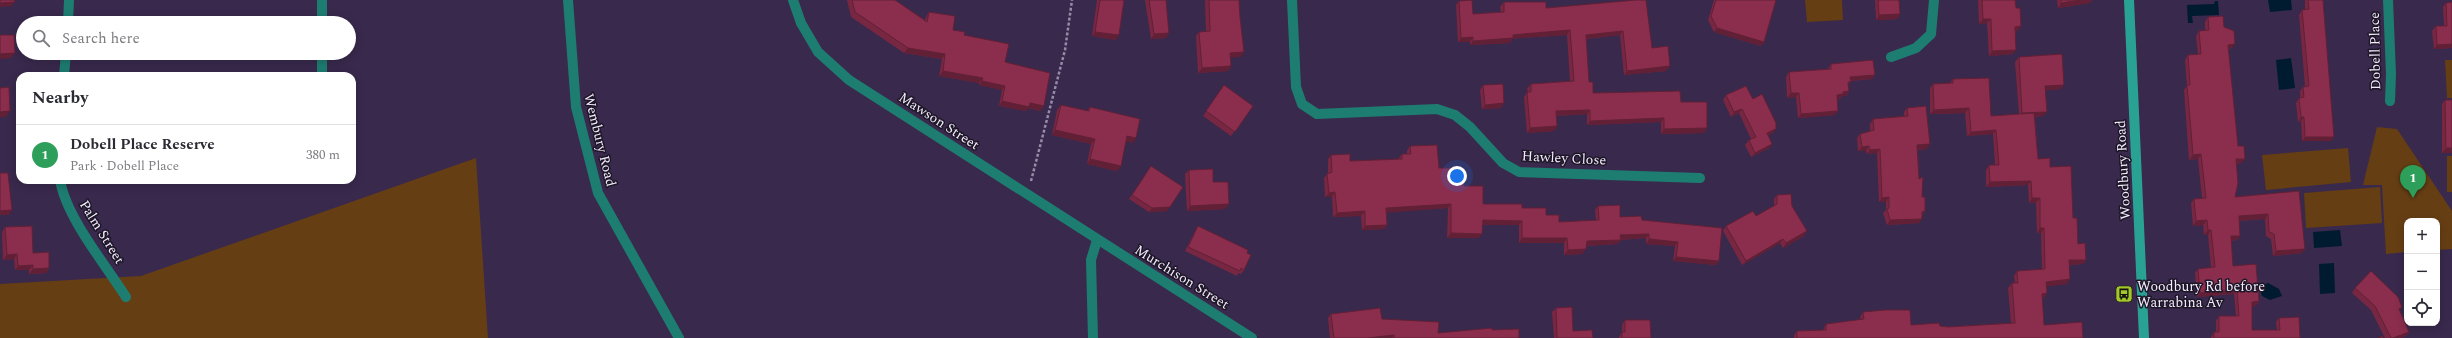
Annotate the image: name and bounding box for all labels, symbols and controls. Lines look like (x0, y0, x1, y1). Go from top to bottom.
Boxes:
street label: Dobell Place (2364, 12, 2386, 90)
search box (16, 16, 356, 60)
icon: search (30, 27, 52, 49)
text: Search here (62, 27, 140, 50)
text: Nearby (32, 85, 88, 111)
street label: Mawson Street (894, 87, 984, 155)
street label: Wembury Road (578, 91, 622, 189)
street label: Woodbury Road (2110, 120, 2136, 220)
text: Dobell Place Reserve (70, 133, 215, 156)
text: 1 (41, 145, 49, 165)
text: 380 m (306, 145, 340, 165)
street label: Hawley Close (1521, 145, 1607, 171)
text: Park · Dobell Place (70, 156, 179, 176)
pin: 1 (2400, 165, 2426, 198)
your location (1447, 166, 1467, 186)
street label: Palm Street (74, 196, 130, 268)
map controls (2404, 218, 2440, 326)
button: + (2404, 218, 2440, 254)
street label: Murchison Street (1131, 239, 1233, 315)
button: − (2404, 254, 2440, 290)
place label: Woodbury Rd before Warrabina Av (2137, 276, 2265, 313)
bus stop icon: Woodbury Rd before Warrabina Av (2114, 284, 2134, 304)
button: locate (2404, 290, 2440, 326)

